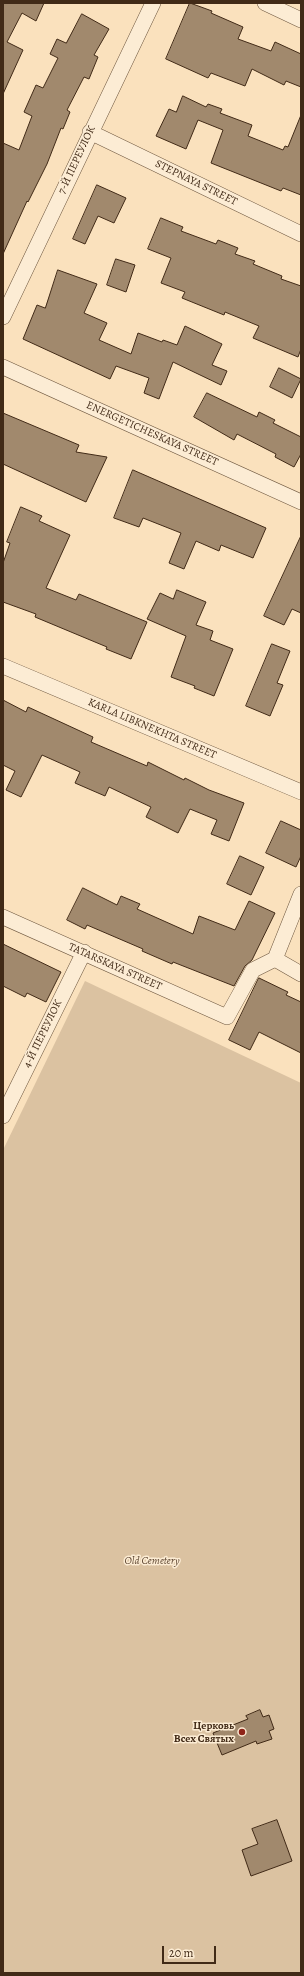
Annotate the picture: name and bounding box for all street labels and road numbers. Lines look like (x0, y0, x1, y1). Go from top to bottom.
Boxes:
street label: 7-Й ПЕРЕУЛОК (55, 124, 99, 196)
street label: STEPNAYA STREET (153, 157, 239, 209)
street label: ENERGETICHESKAYA STREET (84, 399, 220, 469)
street label: KARLA LIBKNEKHTA STREET (86, 696, 218, 762)
street label: TATARSKAYA STREET (66, 940, 164, 994)
street label: 4-Й ПЕРЕУЛОК (21, 998, 65, 1070)

